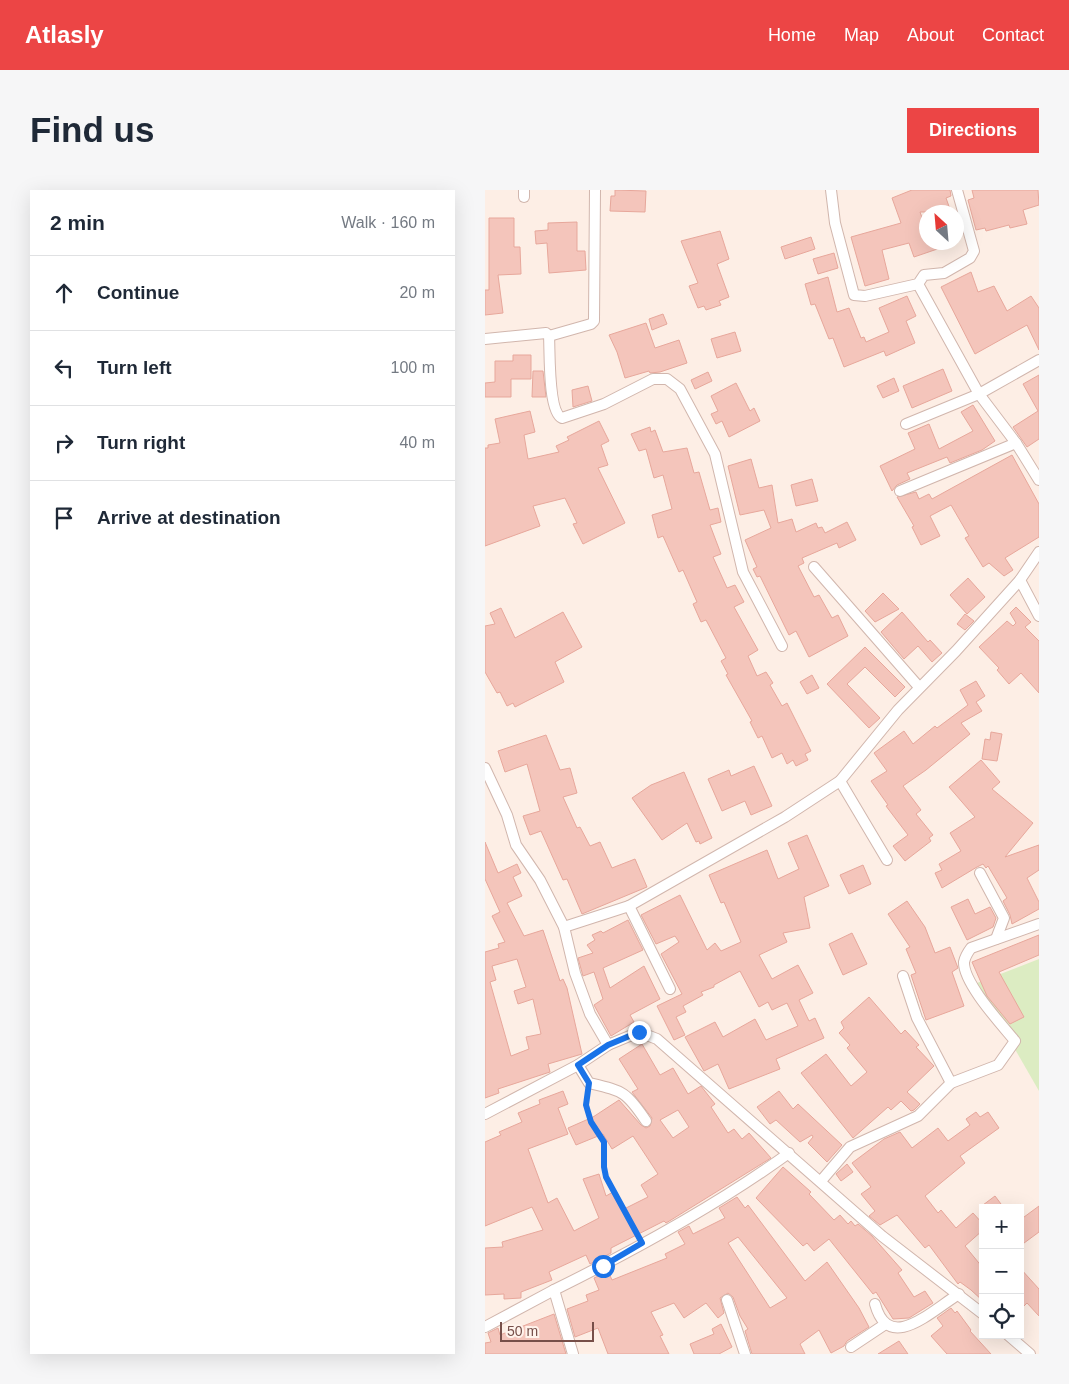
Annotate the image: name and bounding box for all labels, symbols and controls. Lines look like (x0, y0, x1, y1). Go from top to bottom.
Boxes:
text: Atlasly (25, 21, 104, 48)
text: Home (768, 25, 816, 45)
text: Map (844, 25, 879, 45)
text: About (907, 25, 954, 45)
text: Contact (982, 25, 1044, 45)
button: Directions (907, 108, 1039, 153)
text: Find us (30, 110, 154, 149)
north arrow (919, 205, 964, 250)
text: 2 min (50, 211, 105, 234)
text: Walk · 160 m (341, 214, 435, 231)
icon: ahead (50, 279, 78, 307)
text: Continue (97, 282, 179, 303)
text: 20 m (399, 284, 435, 301)
icon: left (50, 354, 78, 382)
text: Turn left (97, 357, 172, 378)
text: 100 m (391, 359, 435, 376)
icon: right (50, 429, 78, 457)
text: Turn right (97, 432, 185, 453)
text: 40 m (399, 434, 435, 451)
icon: arrive (50, 504, 78, 532)
text: Arrive at destination (97, 507, 281, 528)
route end (628, 1021, 651, 1044)
map controls (979, 1204, 1024, 1339)
button: + (979, 1204, 1024, 1249)
button: − (979, 1249, 1024, 1294)
route start (592, 1255, 615, 1278)
button: locate (979, 1294, 1024, 1339)
scale bar (500, 1319, 594, 1342)
text: 50 m (507, 1323, 538, 1339)

